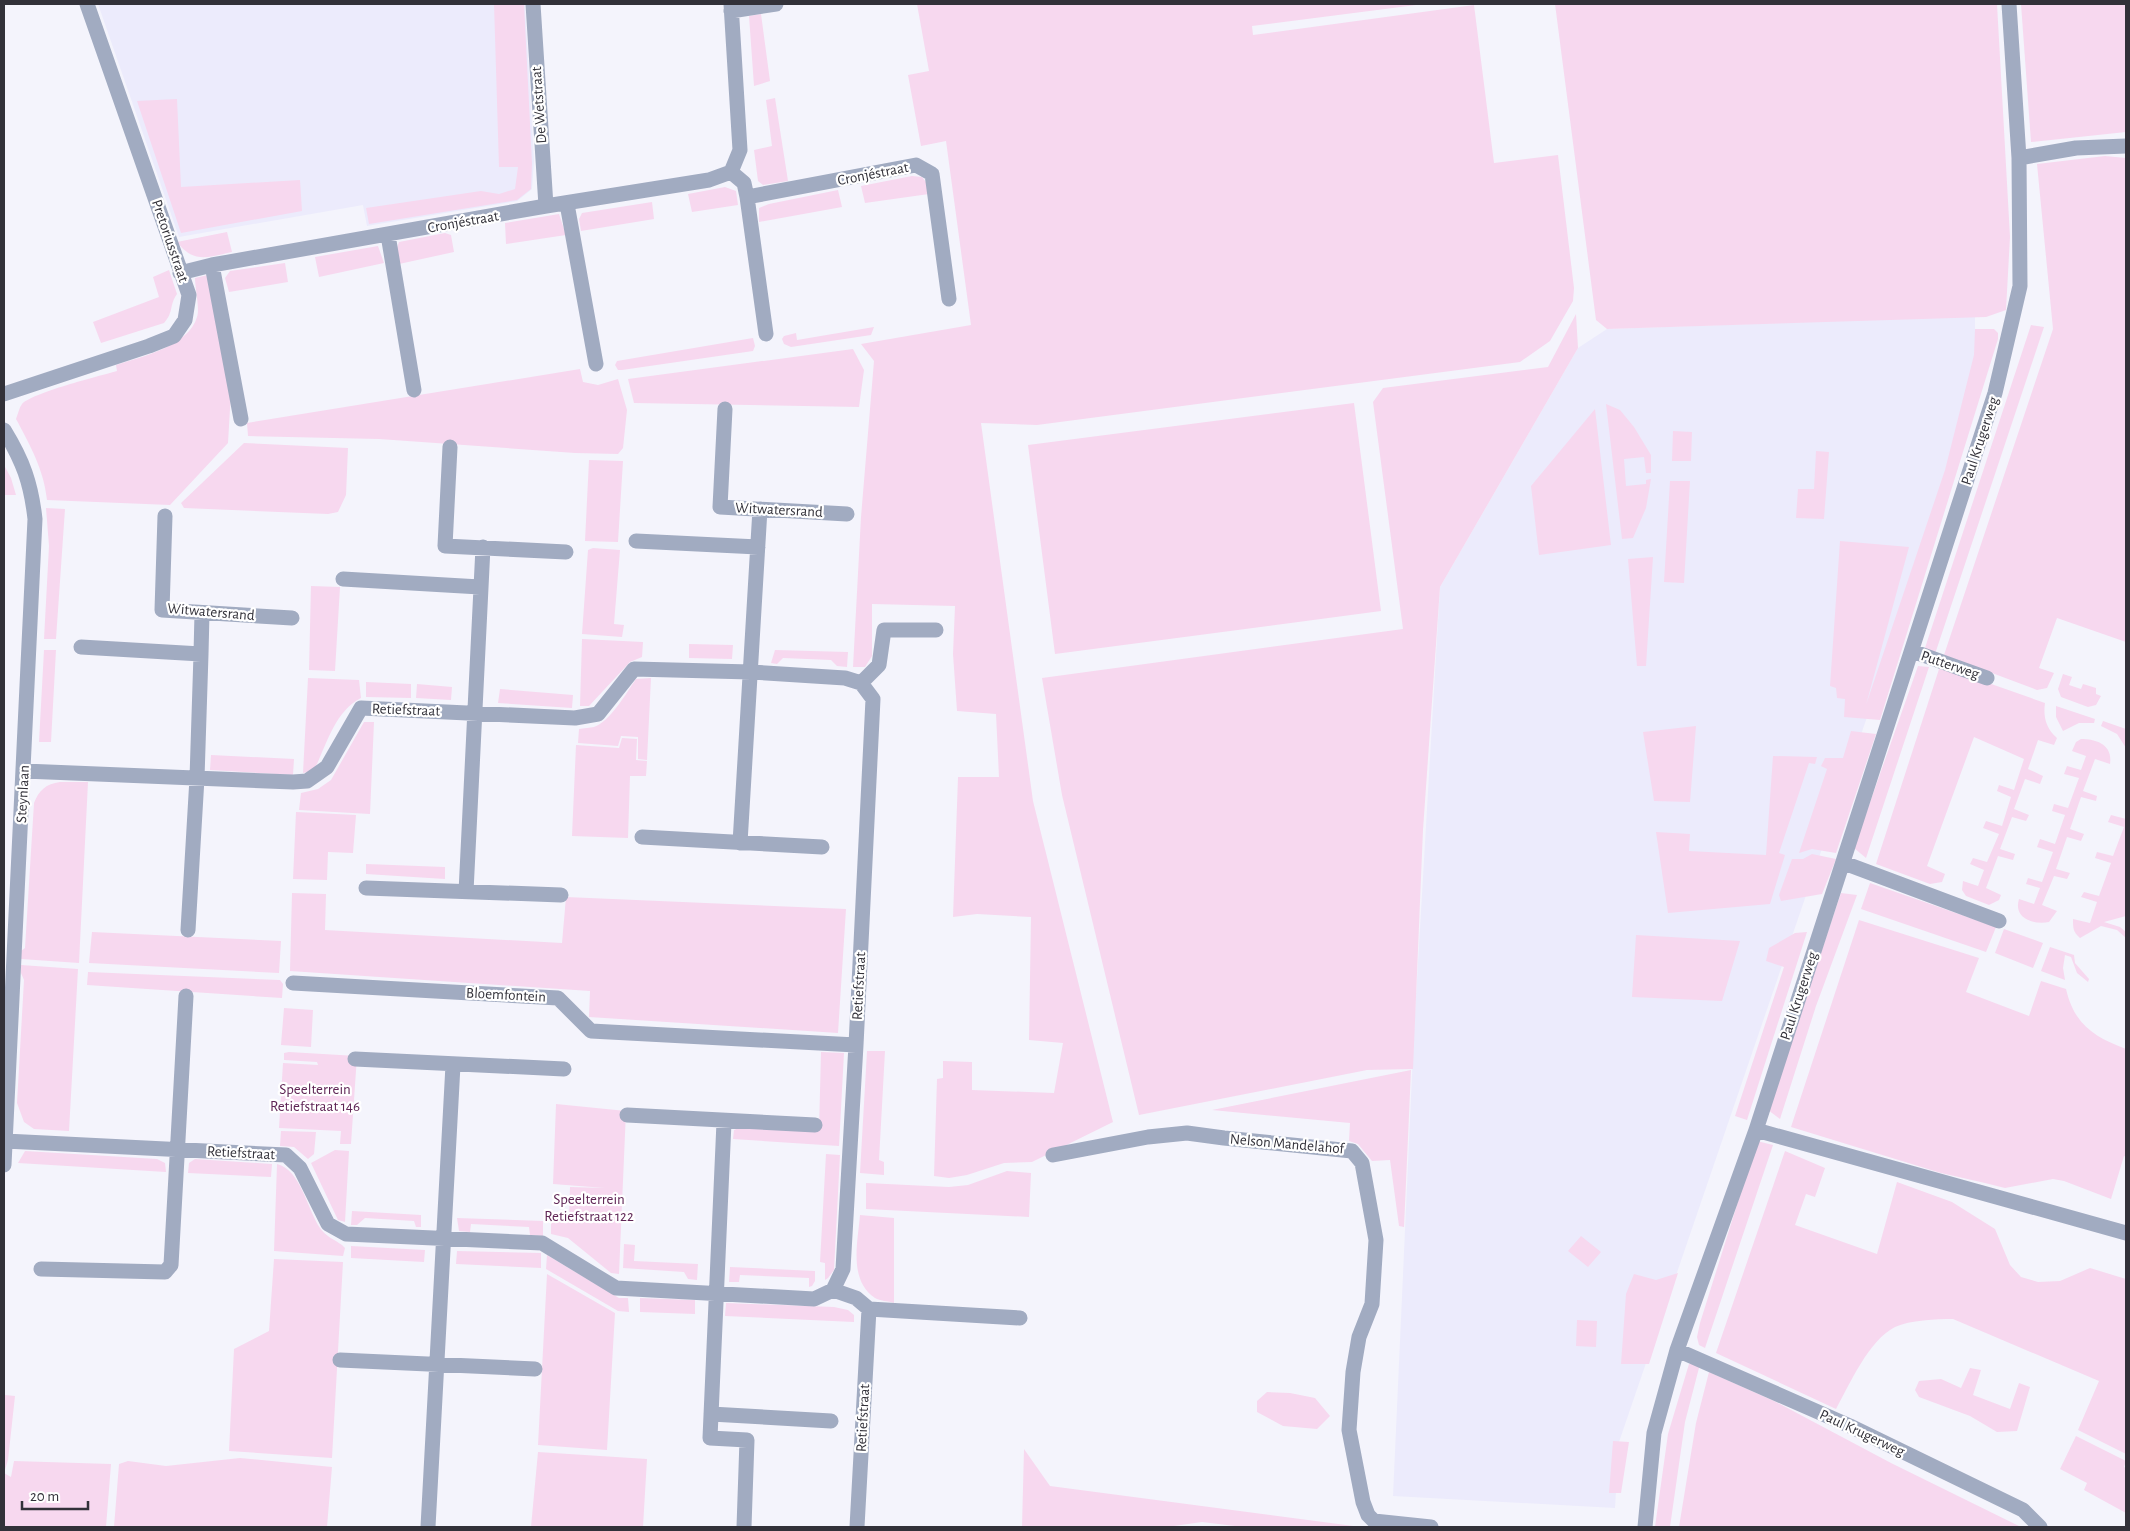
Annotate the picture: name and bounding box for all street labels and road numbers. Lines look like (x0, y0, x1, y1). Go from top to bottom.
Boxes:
street label: De Wetstraat (529, 66, 549, 144)
street label: Cronjéstraat (836, 160, 910, 188)
street label: Pretoriusstraat (149, 198, 191, 285)
street label: Cronjéstraat (426, 208, 500, 236)
street label: Paul Krugerweg (1959, 394, 2002, 487)
street label: Witwatersrand (735, 500, 823, 520)
street label: Witwatersrand (167, 601, 255, 623)
street label: Putterweg (1919, 648, 1982, 682)
street label: Retiefstraat (372, 701, 441, 719)
street label: Steynlaan (14, 765, 32, 823)
street label: Paul Krugerweg (1778, 949, 1821, 1042)
street label: Retiefstraat (850, 951, 868, 1020)
street label: Bloemfontein (466, 985, 546, 1005)
street label: Nelson Mandelahof (1229, 1132, 1346, 1157)
street label: Retiefstraat (207, 1144, 276, 1162)
street label: Retiefstraat (854, 1383, 872, 1452)
street label: Paul Krugerweg (1817, 1407, 1907, 1460)

